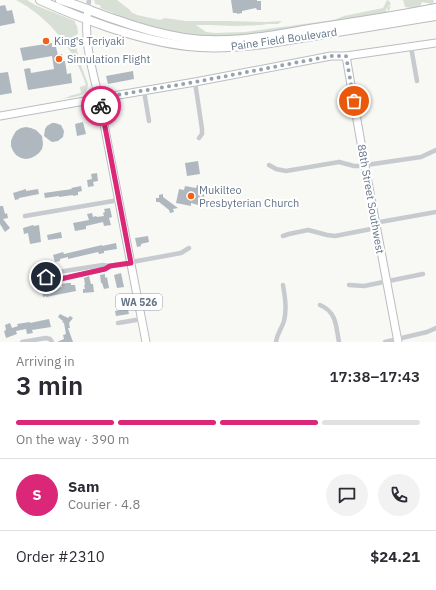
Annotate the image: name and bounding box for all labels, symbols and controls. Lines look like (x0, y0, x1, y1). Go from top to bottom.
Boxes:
street label: Paine Field Boulevard (230, 25, 338, 53)
place label: King's Teriyaki (54, 34, 125, 48)
marker: King's Teriyaki (41, 36, 51, 46)
place label: Simulation Flight (67, 52, 150, 66)
marker: Simulation Flight (54, 54, 64, 64)
pin (337, 84, 371, 118)
courier (81, 86, 121, 126)
icon: bag (343, 90, 365, 112)
icon: bike (90, 95, 112, 117)
street label: 88th Street Southwest (354, 143, 388, 255)
place label: Mukilteo Presbyterian Church (199, 183, 299, 210)
marker: Mukilteo Presbyterian Church (186, 191, 196, 201)
pin (29, 260, 63, 294)
icon: home (35, 266, 57, 288)
road number: WA 526 (116, 294, 162, 310)
text: Arriving in (16, 353, 75, 370)
text: 17:38–17:43 (330, 367, 420, 386)
text: 3 min (16, 368, 83, 402)
text: On the way · 390 m (16, 431, 129, 448)
button: chat (326, 474, 368, 516)
button: phone (378, 474, 420, 516)
text: Sam (68, 477, 99, 496)
text: S (32, 485, 42, 504)
text: Courier · 4.8 (68, 496, 140, 513)
text: Order #2310 (16, 547, 105, 566)
text: $24.21 (370, 547, 420, 566)

